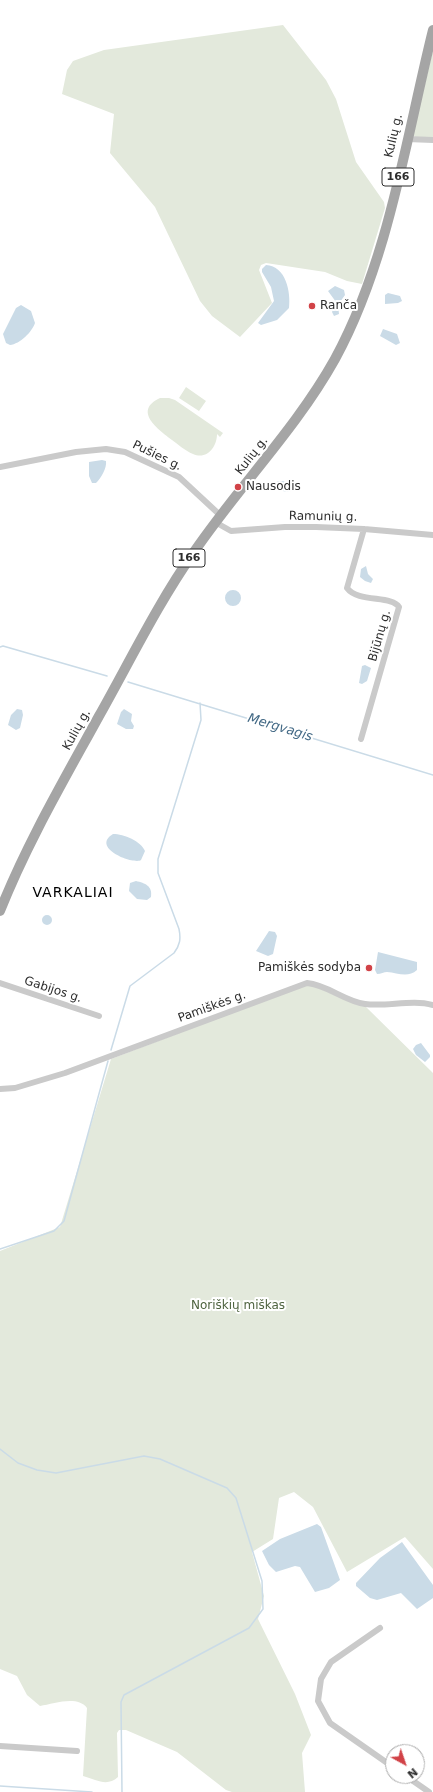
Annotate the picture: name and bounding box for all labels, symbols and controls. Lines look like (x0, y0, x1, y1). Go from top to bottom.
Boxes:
street label: Kulių g. (382, 113, 406, 159)
road number: 166 (382, 168, 414, 186)
place label: Ranča (320, 299, 357, 313)
marker: Ranča (307, 301, 317, 311)
street label: Kulių g. (233, 434, 271, 478)
street label: Pušies g. (130, 438, 184, 474)
place label: Nausodis (246, 480, 301, 494)
marker: Nausodis (233, 482, 243, 492)
street label: Ramunių g. (289, 509, 357, 525)
road number: 166 (173, 549, 205, 567)
street label: Bijūnų g. (366, 609, 394, 663)
street label: Kulių g. (60, 707, 94, 753)
water label: Mergvagis (246, 711, 314, 745)
district label: VARKALIAI (32, 885, 114, 901)
place label: Pamiškės sodyba (258, 961, 361, 975)
marker: Pamiškės sodyba (364, 963, 374, 973)
street label: Gabijos g. (22, 974, 84, 1006)
street label: Pamiškės g. (176, 988, 248, 1026)
park label: Noriškių miškas (191, 1299, 285, 1313)
north arrow (385, 1744, 425, 1784)
text: N (405, 1765, 420, 1781)

